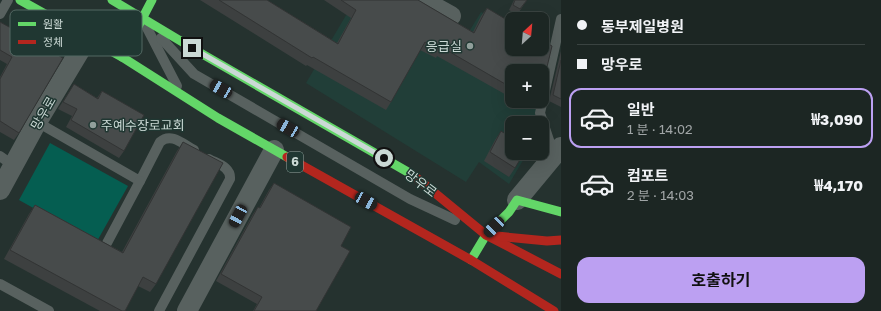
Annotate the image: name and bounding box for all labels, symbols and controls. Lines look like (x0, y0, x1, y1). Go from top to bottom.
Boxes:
legend (10, 10, 142, 56)
north arrow (505, 12, 549, 56)
map controls (505, 12, 549, 160)
text: 원활 (43, 17, 63, 30)
text: 동부제일병원 (601, 17, 684, 35)
text: 정체 (43, 35, 63, 48)
place label: 응급실 (426, 38, 462, 54)
route end (183, 39, 201, 57)
marker: 응급실 (465, 41, 475, 51)
text: 망우로 (601, 55, 642, 73)
button: + (505, 64, 549, 108)
car (208, 78, 234, 100)
street label: 망우로 (27, 93, 59, 133)
icon: car (579, 100, 615, 136)
text: 일반 (627, 100, 655, 118)
text: ₩3,090 (811, 110, 863, 128)
button: − (505, 116, 549, 160)
place label: 주예수장로교회 (101, 117, 185, 133)
car (275, 117, 301, 139)
marker: 주예수장로교회 (88, 120, 98, 130)
text: 1 분 · 14:02 (627, 121, 693, 137)
route start (375, 149, 393, 167)
road number: 6 (287, 152, 303, 172)
street label: 망우로 (402, 166, 440, 200)
icon: car (579, 166, 615, 202)
text: 컴포트 (627, 166, 668, 184)
text: ₩4,170 (814, 176, 863, 194)
text: 2 분 · 14:03 (627, 187, 694, 203)
car (353, 190, 379, 212)
car (227, 203, 249, 229)
car (481, 214, 507, 240)
button: 호출하기 (577, 257, 865, 303)

